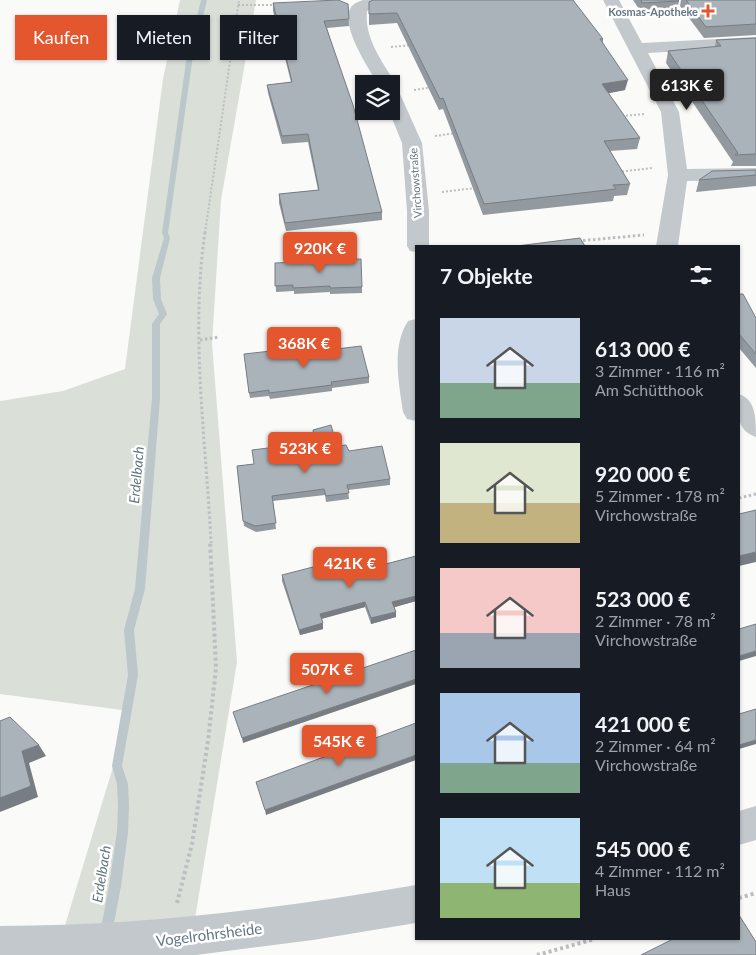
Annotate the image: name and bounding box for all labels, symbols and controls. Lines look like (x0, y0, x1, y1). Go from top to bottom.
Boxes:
place label: Kosmas-Apotheke (608, 5, 698, 18)
marker: Kosmas-Apotheke (702, 5, 714, 17)
chip: Kaufen (15, 15, 107, 60)
chip: Mieten (117, 15, 210, 60)
chip: Filter (220, 15, 297, 60)
pin: 613K € (646, 68, 728, 111)
map controls (355, 75, 400, 120)
button: layers (355, 75, 400, 120)
text: 613K € (661, 75, 713, 94)
street label: Virchowstraße (406, 147, 424, 219)
pin: 920K € (279, 232, 361, 274)
text: 920K € (294, 238, 346, 257)
icon: filters (687, 261, 715, 289)
text: 7 Objekte (440, 263, 533, 288)
pin: 368K € (263, 326, 345, 369)
text: 368K € (278, 333, 330, 352)
text: 613 000 € (595, 336, 690, 361)
icon: home (480, 338, 540, 398)
text: 3 Zimmer · 116 m² (595, 361, 725, 380)
text: Am Schütthook (595, 380, 703, 399)
pin: 523K € (264, 432, 346, 474)
text: 523K € (279, 438, 331, 457)
water label: Erdelbach (125, 446, 147, 504)
text: 920 000 € (595, 461, 690, 486)
icon: home (480, 463, 540, 523)
text: 5 Zimmer · 178 m² (595, 486, 725, 505)
text: Virchowstraße (595, 505, 697, 524)
pin: 421K € (309, 546, 391, 589)
text: 421K € (324, 553, 376, 572)
text: 523 000 € (595, 586, 690, 611)
icon: home (480, 588, 540, 648)
text: 2 Zimmer · 78 m² (595, 611, 716, 630)
text: Virchowstraße (595, 630, 697, 649)
pin: 507K € (286, 652, 368, 695)
text: 507K € (301, 659, 353, 678)
text: 421 000 € (595, 711, 690, 736)
icon: home (480, 713, 540, 773)
pin: 545K € (298, 724, 380, 767)
text: 545K € (313, 731, 365, 750)
text: 2 Zimmer · 64 m² (595, 736, 716, 755)
text: Virchowstraße (595, 755, 697, 774)
text: 545 000 € (595, 836, 690, 861)
icon: home (480, 838, 540, 898)
water label: Erdelbach (88, 844, 114, 904)
text: 4 Zimmer · 112 m² (595, 861, 725, 880)
text: Haus (595, 880, 631, 899)
street label: Vogelrohrsheide (155, 919, 263, 949)

